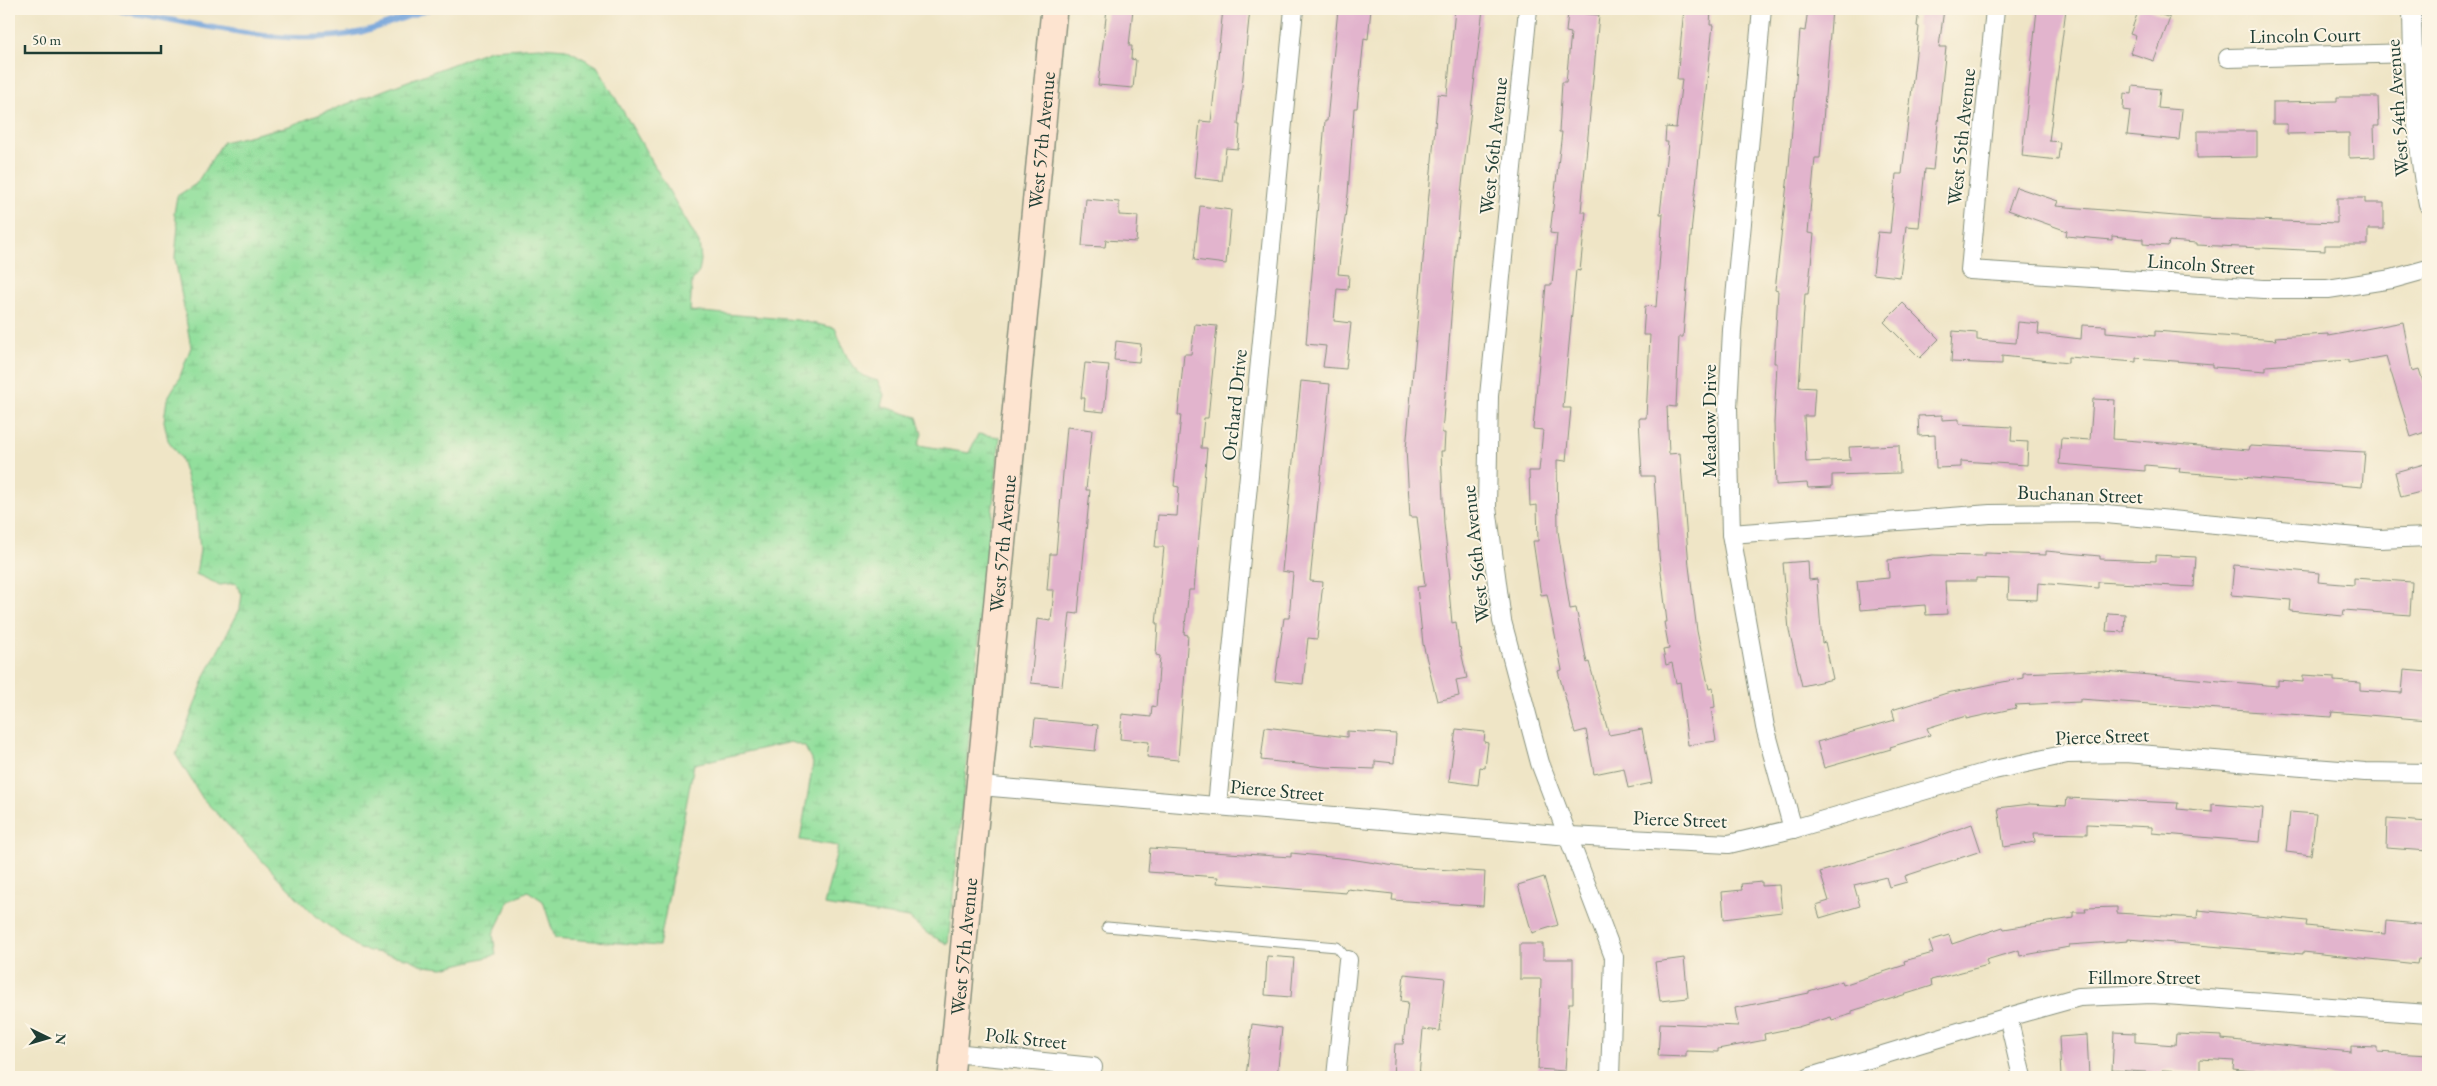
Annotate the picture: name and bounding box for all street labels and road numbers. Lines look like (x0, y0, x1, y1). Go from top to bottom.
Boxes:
street label: Lincoln Court (2249, 21, 2362, 49)
street label: West 54th Avenue (2379, 38, 2415, 178)
street label: West 55th Avenue (1941, 67, 1981, 207)
street label: West 57th Avenue (1022, 70, 1061, 210)
street label: West 56th Avenue (1473, 76, 1513, 216)
street label: Lincoln Street (2146, 247, 2256, 281)
street label: Orchard Drive (1215, 348, 1253, 462)
street label: Meadow Drive (1696, 364, 1722, 478)
street label: West 57th Avenue (983, 473, 1022, 613)
street label: Buchanan Street (2017, 479, 2144, 509)
street label: West 56th Avenue (1455, 484, 1495, 624)
street label: Pierce Street (2055, 721, 2150, 751)
street label: Pierce Street (1229, 773, 1326, 807)
street label: Pierce Street (1633, 804, 1728, 834)
street label: West 57th Avenue (944, 876, 983, 1017)
street label: Fillmore Street (2088, 964, 2201, 990)
street label: Polk Street (984, 1021, 1069, 1055)

